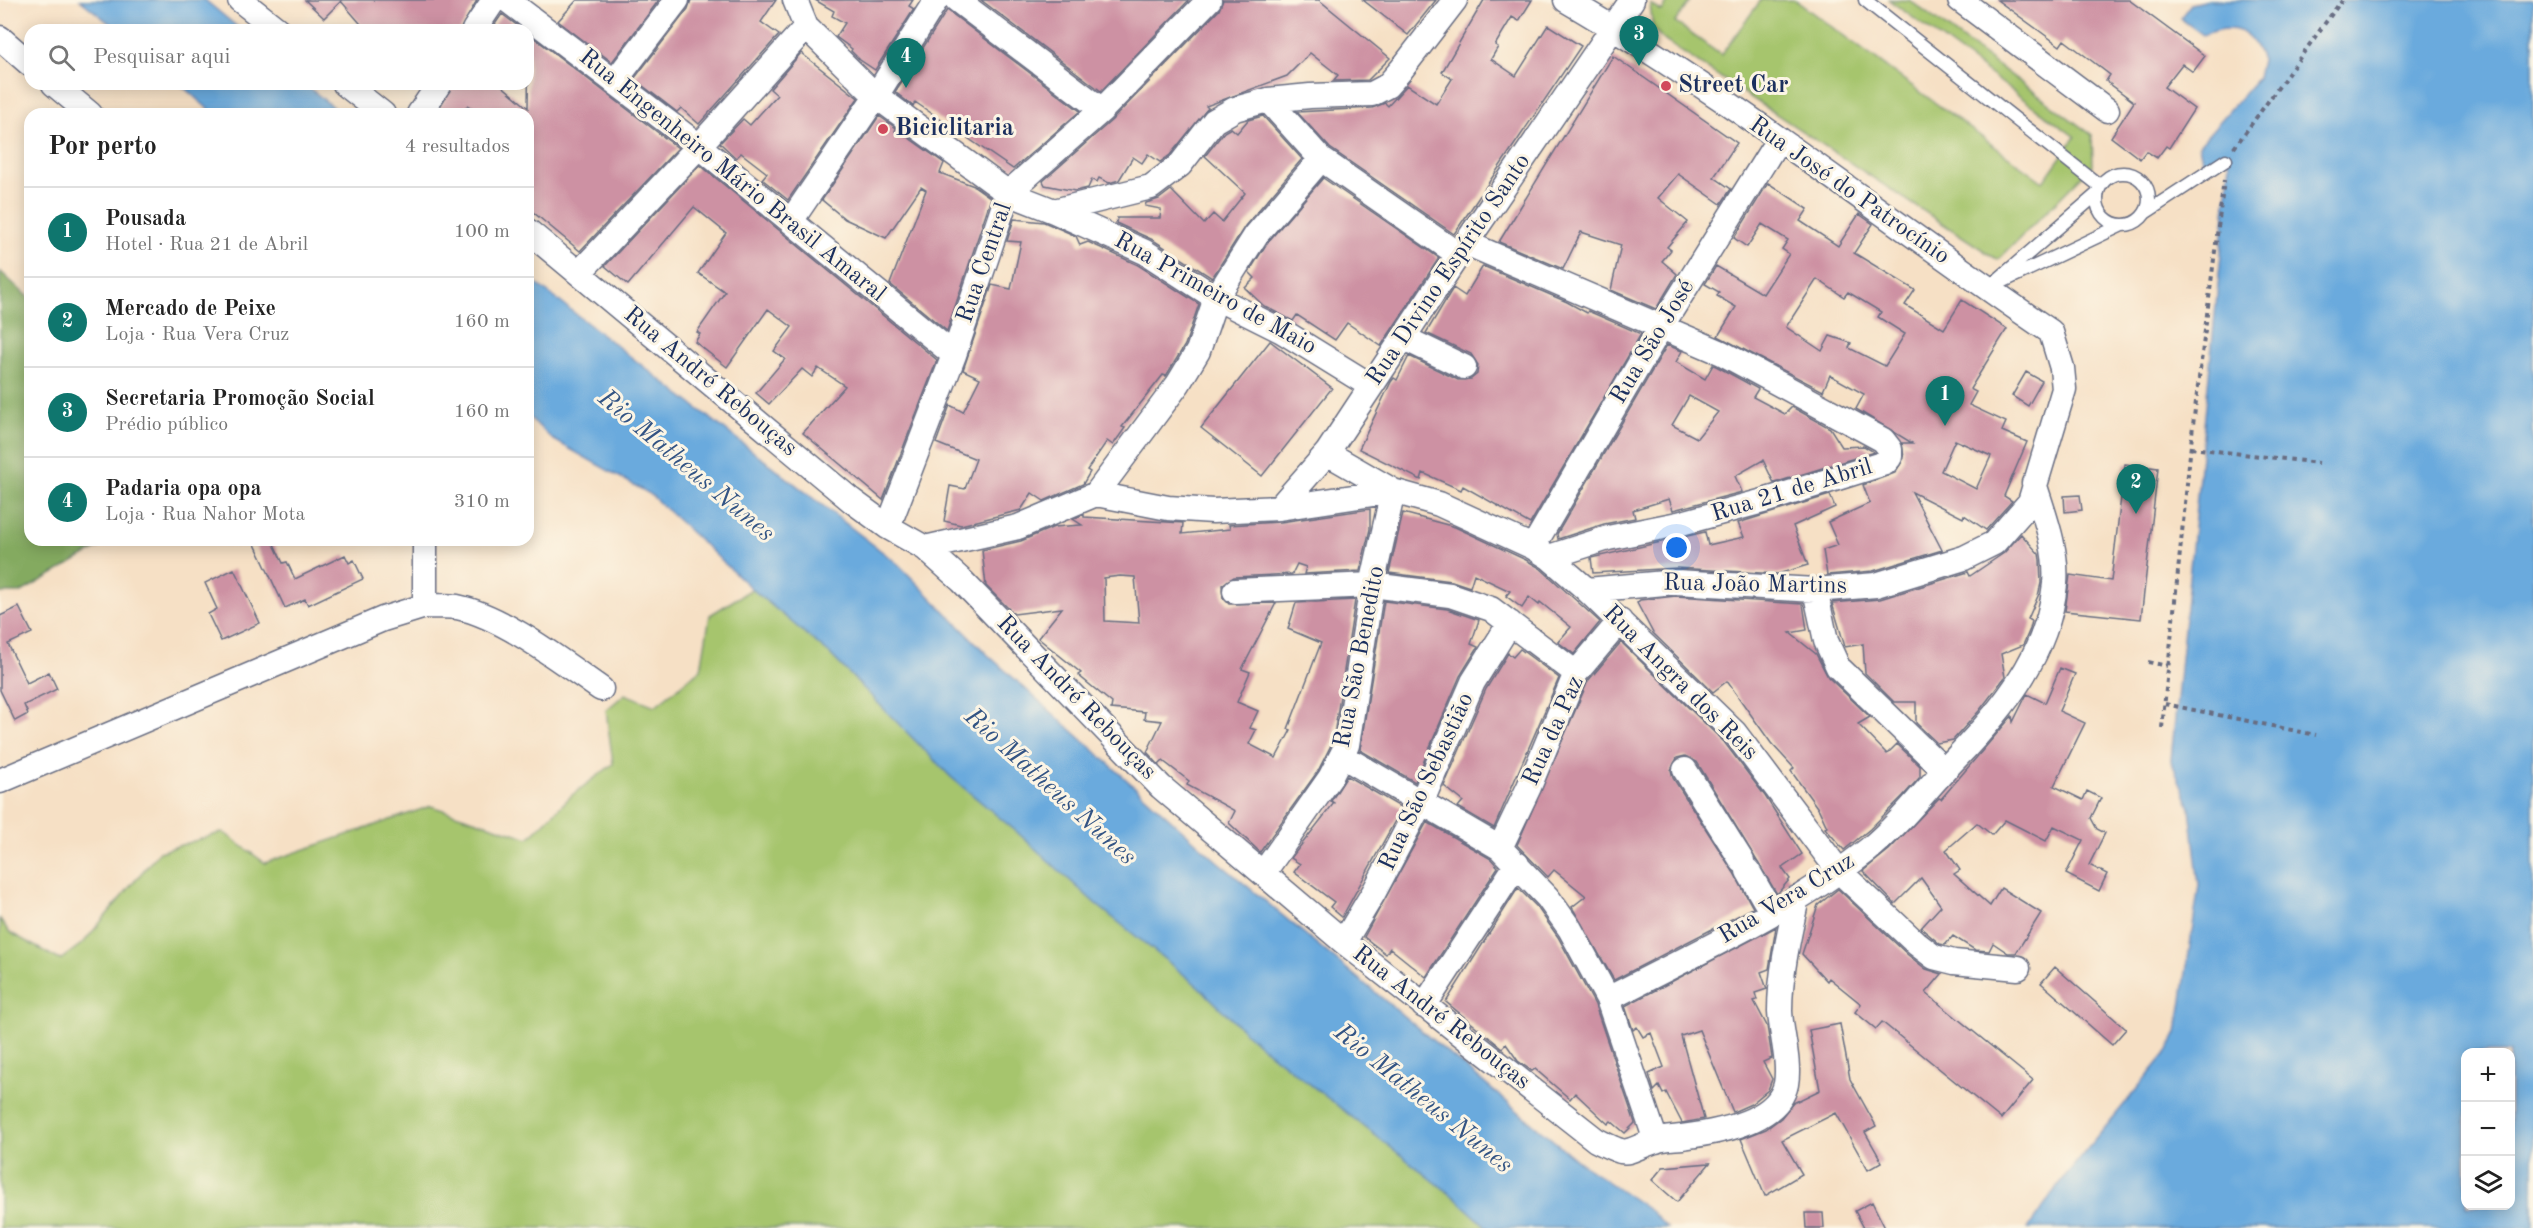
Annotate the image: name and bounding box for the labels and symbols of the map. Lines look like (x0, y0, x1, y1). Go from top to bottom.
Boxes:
pin: 3 (1620, 16, 1658, 66)
pin: 4 (886, 38, 926, 88)
street label: Rua Engenheiro Mário Brasil Amaral (574, 45, 890, 307)
place label: Street Car (1678, 74, 1789, 98)
marker: Street Car (1659, 79, 1673, 93)
street label: Rua José do Patrocínio (1745, 113, 1953, 269)
place label: Biciclitaria (895, 117, 1014, 141)
marker: Biciclitaria (876, 122, 890, 136)
street label: Rua Divino Espírito Santo (1362, 150, 1536, 390)
street label: Rua Central (953, 200, 1017, 326)
street label: Rua Primeiro de Maio (1110, 229, 1320, 359)
street label: Rua São José (1607, 276, 1699, 408)
street label: Rua André Rebouças (619, 303, 801, 461)
pin: 1 (1926, 376, 1964, 426)
water label: Rio Matheus Nunes (592, 384, 779, 547)
street label: Rua 21 de Abril (1709, 455, 1875, 527)
pin: 2 (2116, 464, 2156, 514)
your location (1662, 533, 1691, 562)
street label: Rua São Benedito (1331, 564, 1389, 750)
street label: Rua João Martins (1663, 571, 1847, 599)
street label: Rua Angra dos Reis (1598, 601, 1762, 765)
street label: Rua André Rebouças (992, 611, 1160, 785)
street label: Rua da Paz (1519, 673, 1589, 789)
street label: Rua São Sebastião (1375, 689, 1479, 875)
water label: Rio Matheus Nunes (958, 703, 1141, 871)
street label: Rua Vera Cruz (1715, 849, 1859, 949)
street label: Rua André Rebouças (1348, 941, 1534, 1095)
water label: Rio Matheus Nunes (1328, 1019, 1517, 1179)

